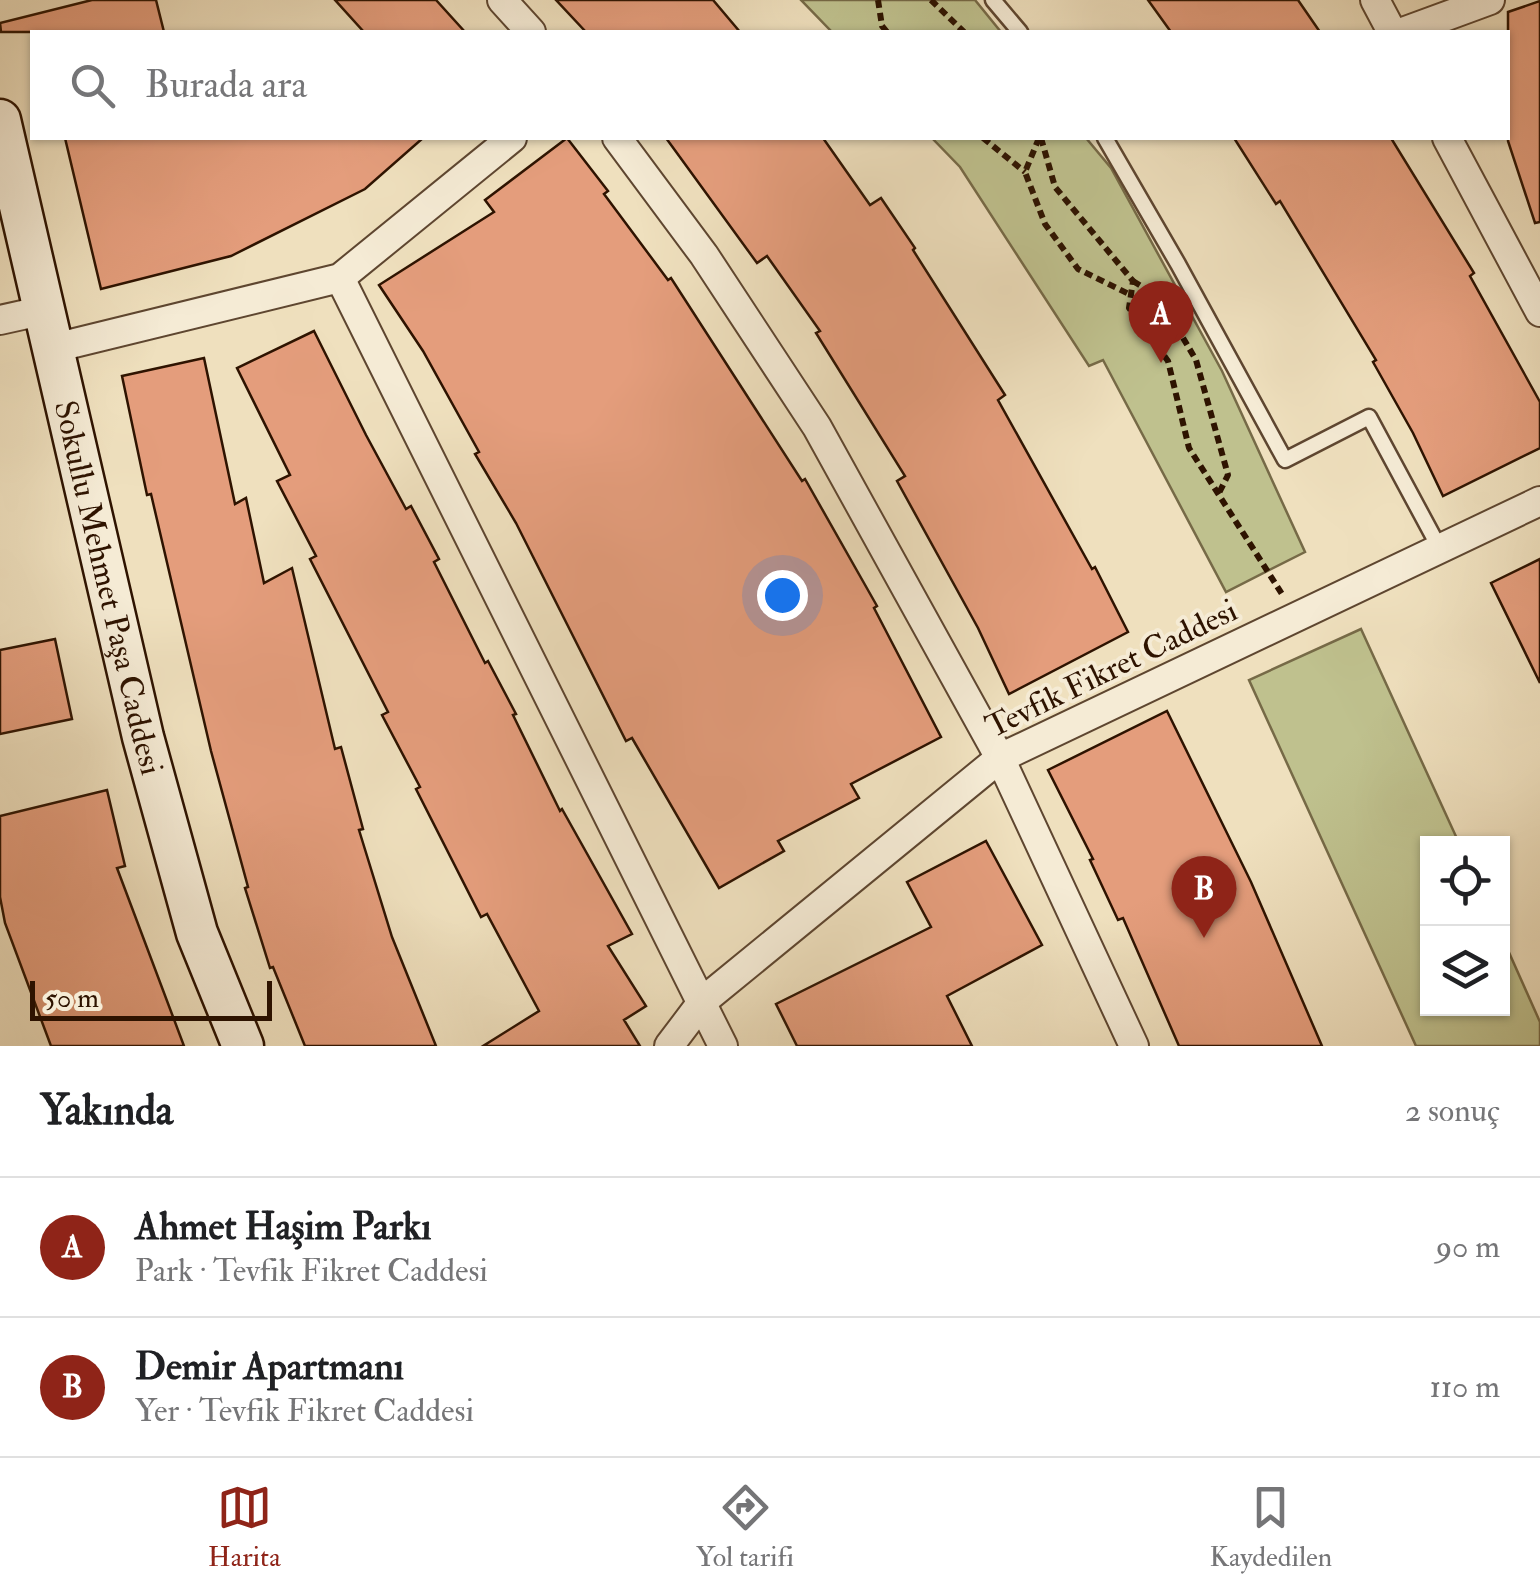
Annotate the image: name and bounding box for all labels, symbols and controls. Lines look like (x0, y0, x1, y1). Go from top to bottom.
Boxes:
search box (30, 30, 1510, 140)
icon: search (65, 58, 120, 113)
text: Burada ara (145, 61, 307, 109)
pin: A (1128, 280, 1194, 363)
street label: Sokullu Mehmet Paşa Caddesi (45, 397, 171, 779)
your location (757, 570, 808, 621)
street label: Tevfik Fikret Caddesi (979, 591, 1244, 747)
map controls (1420, 836, 1510, 1016)
button: locate (1420, 836, 1510, 926)
pin: B (1172, 856, 1236, 938)
button: layers (1420, 926, 1510, 1016)
scale bar (30, 976, 272, 1020)
text: 50 m (45, 981, 99, 1016)
text: Yakında (40, 1085, 173, 1137)
text: 2 sonuç (1405, 1091, 1500, 1131)
text: Ahmet Haşim Parkı (135, 1203, 431, 1251)
text: A (62, 1227, 83, 1267)
text: 90 m (1436, 1227, 1500, 1267)
text: Park · Tevfik Fikret Caddesi (135, 1251, 488, 1291)
text: Demir Apartmanı (135, 1343, 404, 1391)
text: B (62, 1367, 83, 1407)
text: 110 m (1429, 1367, 1500, 1407)
text: Yer · Tevfik Fikret Caddesi (135, 1391, 474, 1431)
tab: Harita (208, 1480, 281, 1575)
tab: Yol tarifi (696, 1480, 794, 1575)
tab: Kaydedilen (1210, 1480, 1332, 1575)

